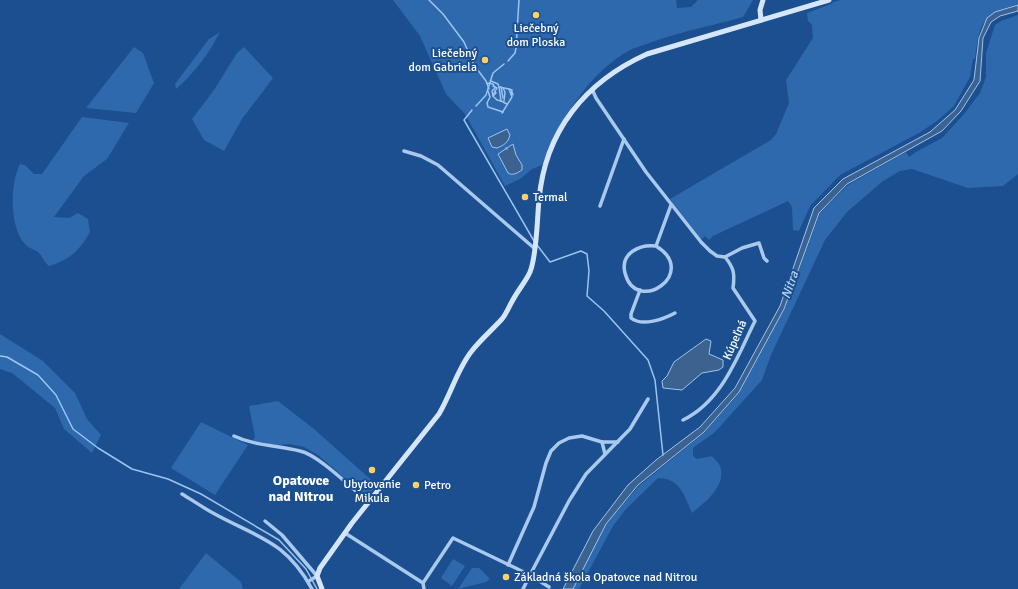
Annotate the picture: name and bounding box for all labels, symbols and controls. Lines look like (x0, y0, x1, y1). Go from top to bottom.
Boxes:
marker: Liečebný dom Ploska (531, 10, 541, 20)
place label: Liečebný dom Ploska (507, 21, 565, 50)
place label: Liečebný dom Gabriela (409, 46, 477, 75)
marker: Liečebný dom Gabriela (480, 55, 490, 65)
place label: Termal (533, 190, 568, 205)
marker: Termal (520, 192, 530, 202)
water label: Nitra (778, 269, 802, 301)
street label: Kúpeľná (720, 318, 750, 362)
marker: Ubytovanie Mikula (367, 465, 377, 475)
district label: Opatovce nad Nitrou (269, 472, 334, 505)
place label: Ubytovanie Mikula (343, 477, 401, 506)
place label: Petro (424, 478, 451, 493)
marker: Petro (411, 480, 421, 490)
place label: Základná škola Opatovce nad Nitrou (514, 570, 697, 585)
marker: Základná škola Opatovce nad Nitrou (501, 572, 511, 582)

